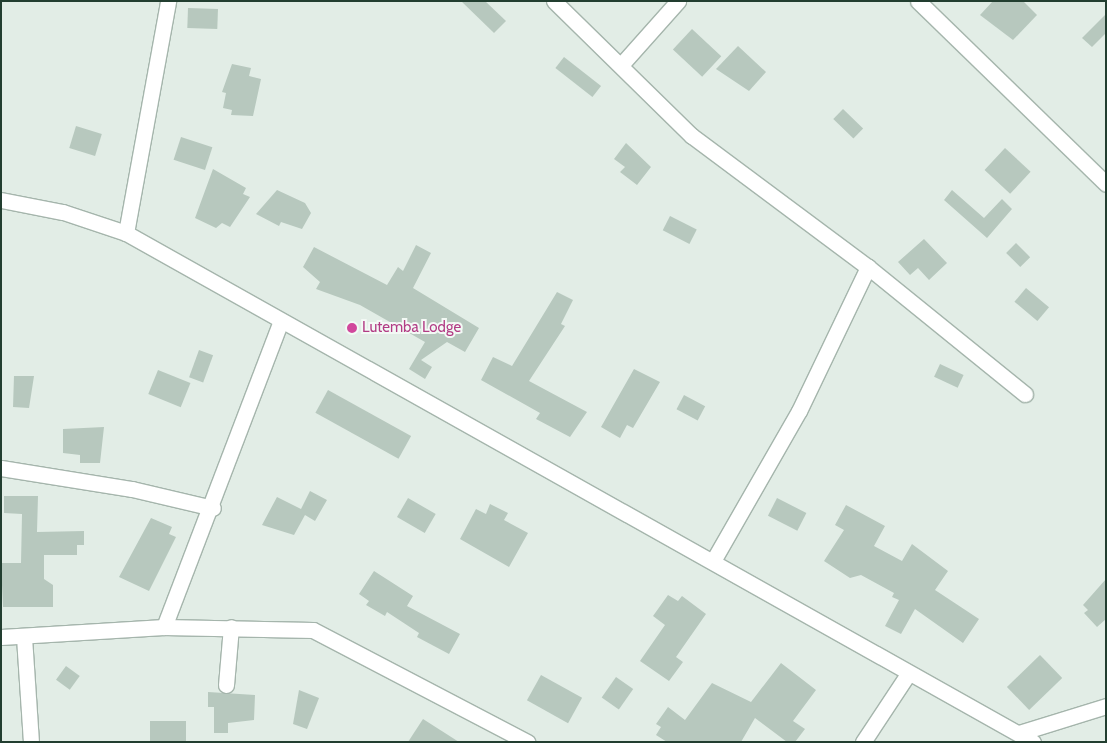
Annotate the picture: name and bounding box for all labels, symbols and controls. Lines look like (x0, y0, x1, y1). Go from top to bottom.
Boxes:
place label: Lutemba Lodge (362, 319, 461, 337)
marker: Lutemba Lodge (346, 322, 358, 334)

